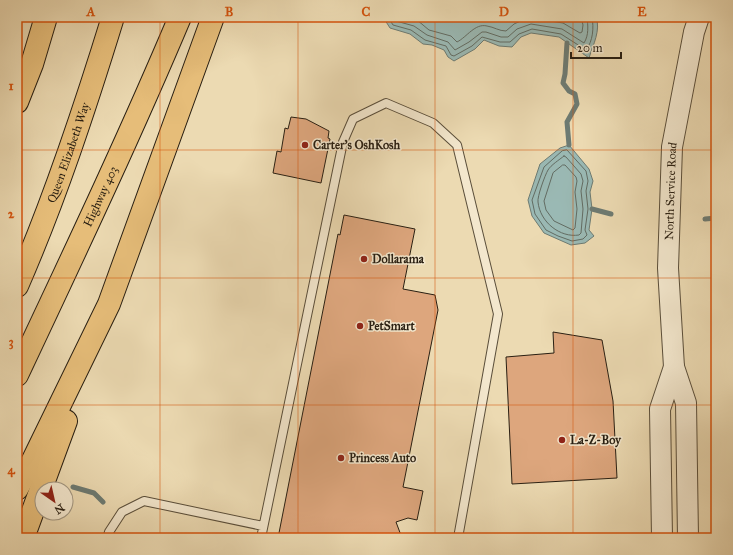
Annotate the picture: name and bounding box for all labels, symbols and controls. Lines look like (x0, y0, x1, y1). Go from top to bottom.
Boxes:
text: A (86, 4, 96, 20)
text: B (225, 4, 234, 20)
text: C (362, 4, 371, 20)
text: D (499, 4, 509, 20)
text: E (637, 4, 647, 20)
scale bar (571, 34, 621, 60)
text: 20 m (577, 41, 603, 55)
text: 1 (8, 78, 14, 94)
street label: Queen Elizabeth Way (44, 100, 93, 205)
place label: Carter's OshKosh (313, 138, 400, 152)
marker: Carter's OshKosh (300, 140, 310, 150)
street label: North Service Road (662, 141, 680, 240)
street label: Highway 403 (80, 164, 121, 229)
text: 2 (8, 206, 15, 222)
place label: Dollarama (372, 252, 425, 266)
marker: Dollarama (359, 254, 369, 264)
place label: PetSmart (368, 319, 415, 333)
marker: PetSmart (355, 321, 365, 331)
text: 3 (8, 334, 14, 350)
place label: La-Z-Boy (570, 433, 622, 448)
marker: La-Z-Boy (557, 435, 567, 445)
place label: Princess Auto (349, 451, 416, 465)
marker: Princess Auto (336, 453, 346, 463)
text: 4 (7, 462, 15, 478)
north arrow (34, 481, 74, 521)
text: N (51, 501, 67, 517)

